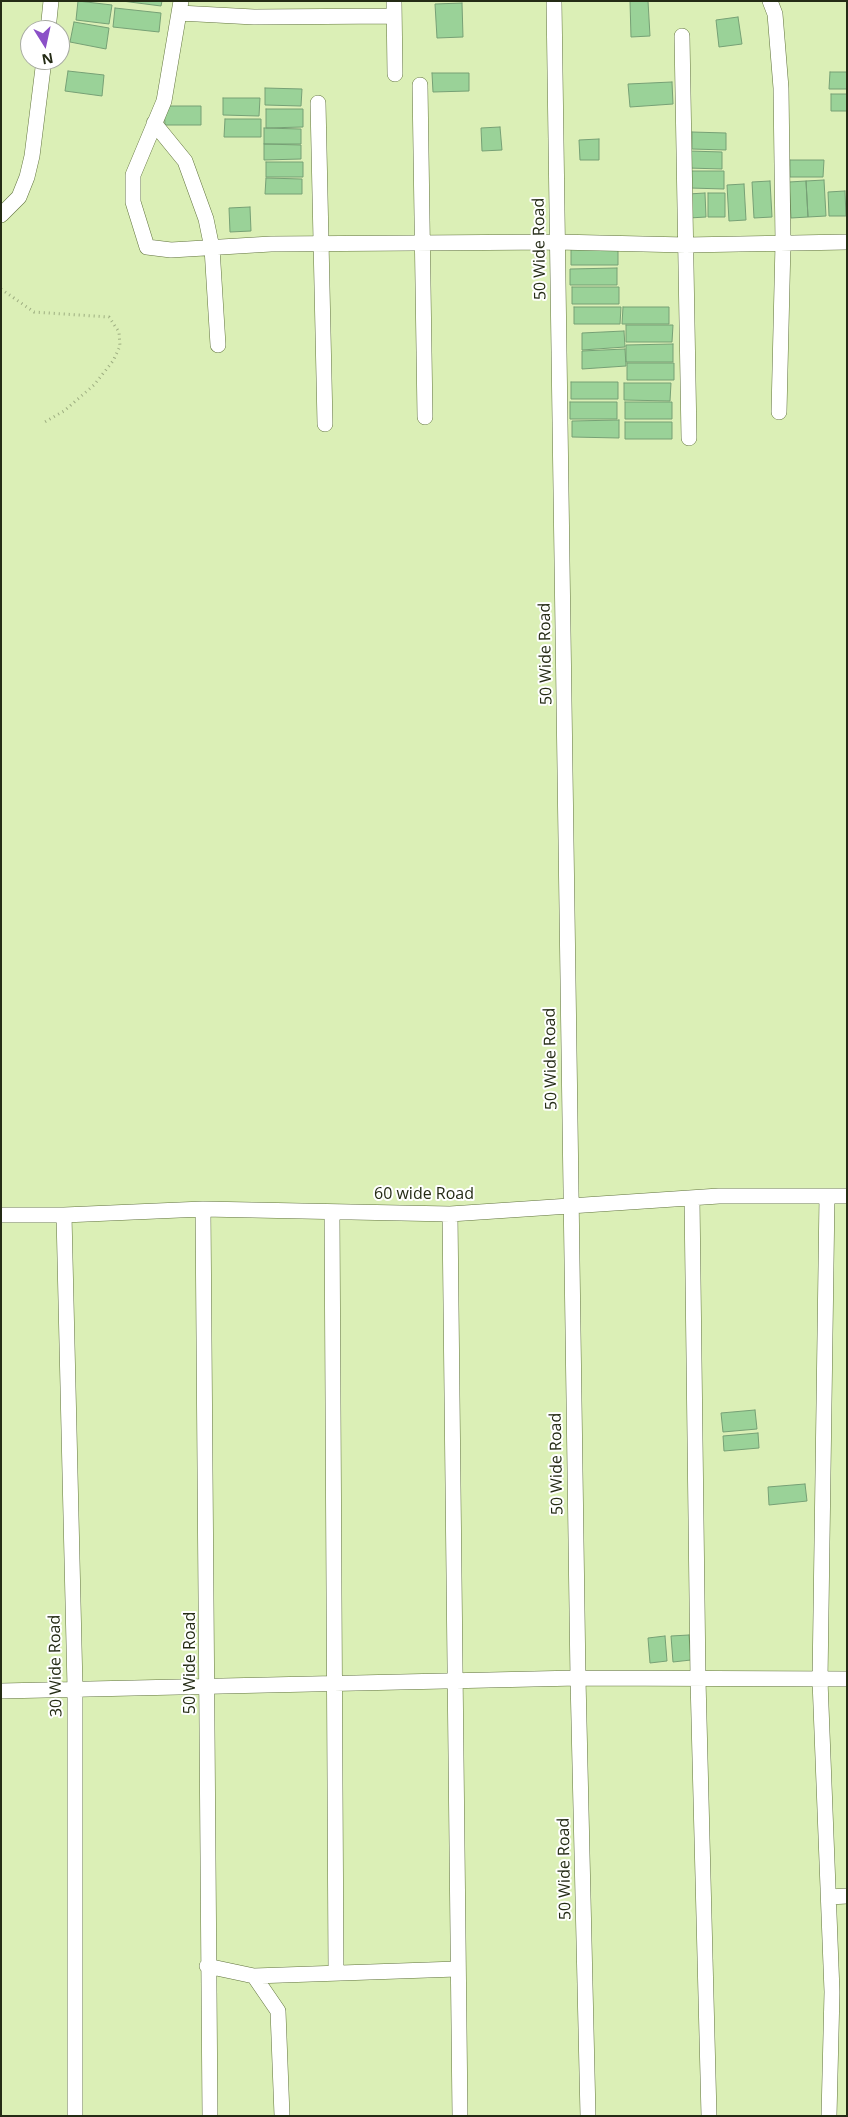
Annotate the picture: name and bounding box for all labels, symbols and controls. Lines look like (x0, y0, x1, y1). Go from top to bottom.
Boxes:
north arrow (20, 20, 70, 70)
text: N (40, 49, 55, 70)
street label: 50 Wide Road (530, 198, 550, 300)
street label: 50 Wide Road (536, 603, 556, 705)
street label: 50 Wide Road (541, 1008, 561, 1110)
street label: 60 wide Road (374, 1184, 474, 1204)
street label: 50 Wide Road (547, 1413, 567, 1515)
street label: 50 Wide Road (180, 1612, 200, 1714)
street label: 30 Wide Road (46, 1615, 66, 1717)
street label: 50 Wide Road (555, 1818, 575, 1920)

